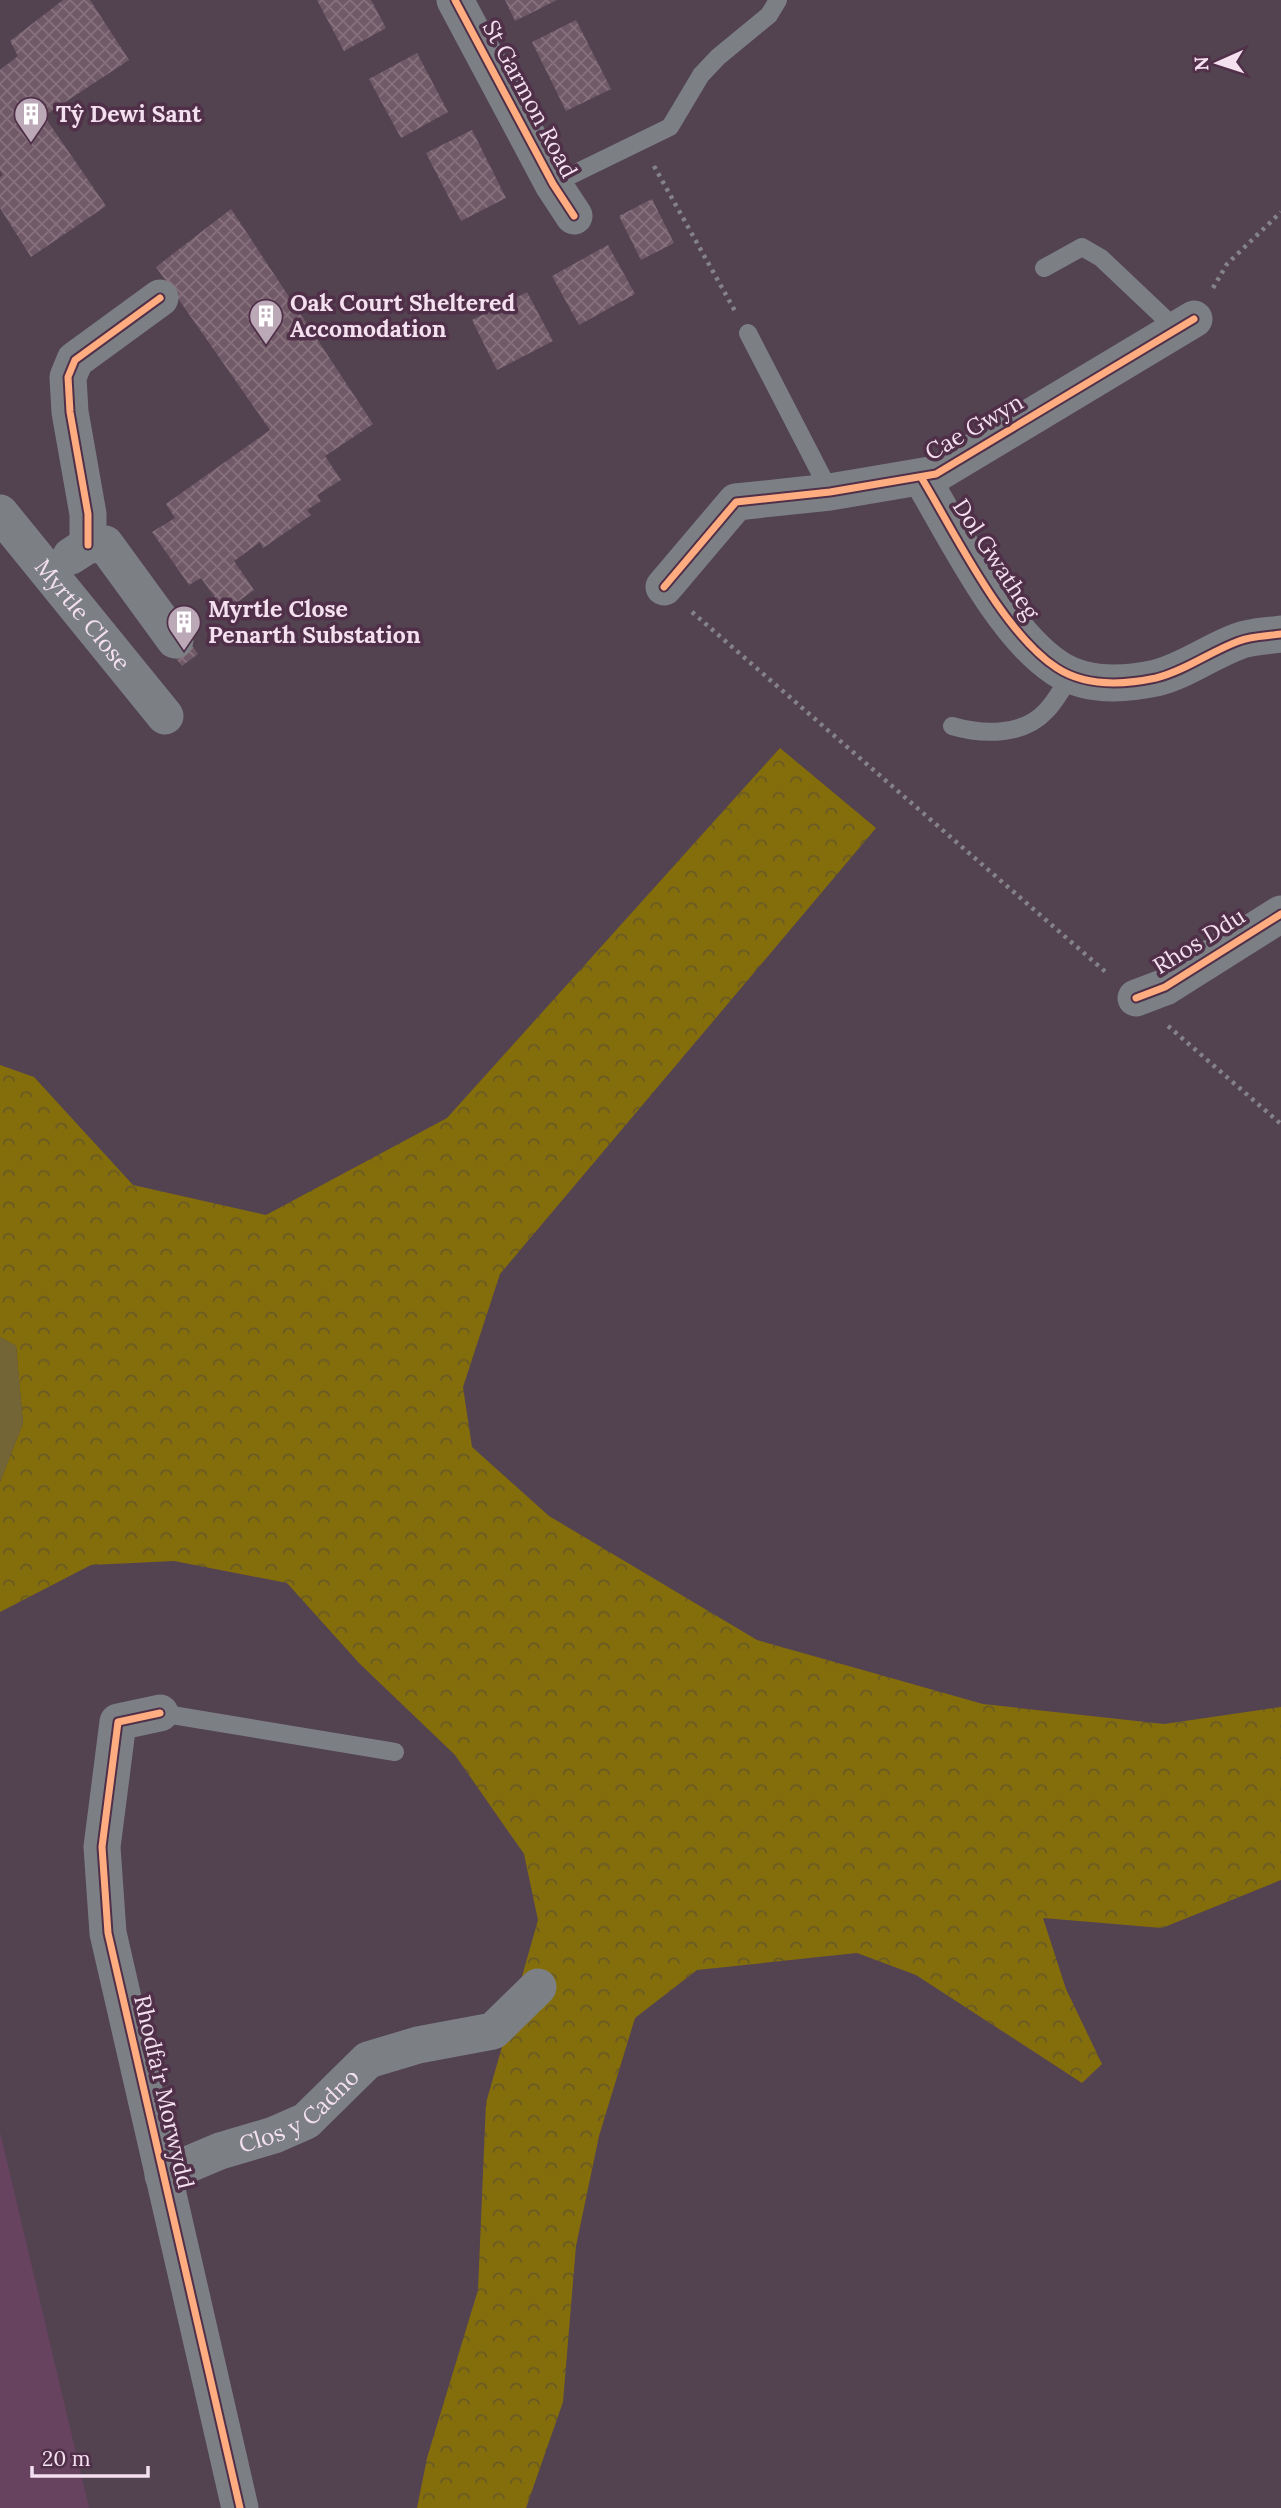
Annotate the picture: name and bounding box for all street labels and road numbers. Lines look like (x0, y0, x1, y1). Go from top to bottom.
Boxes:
street label: St Garmon Road (477, 15, 584, 183)
street label: Cae Gwyn (920, 387, 1028, 466)
street label: Dol Gwatheg (947, 493, 1047, 626)
street label: Myrtle Close (29, 553, 137, 676)
street label: Rhos Ddu (1147, 901, 1250, 980)
street label: Rhodfa'r Morwydd (128, 1992, 201, 2192)
street label: Clos y Cadno (235, 2062, 365, 2159)

